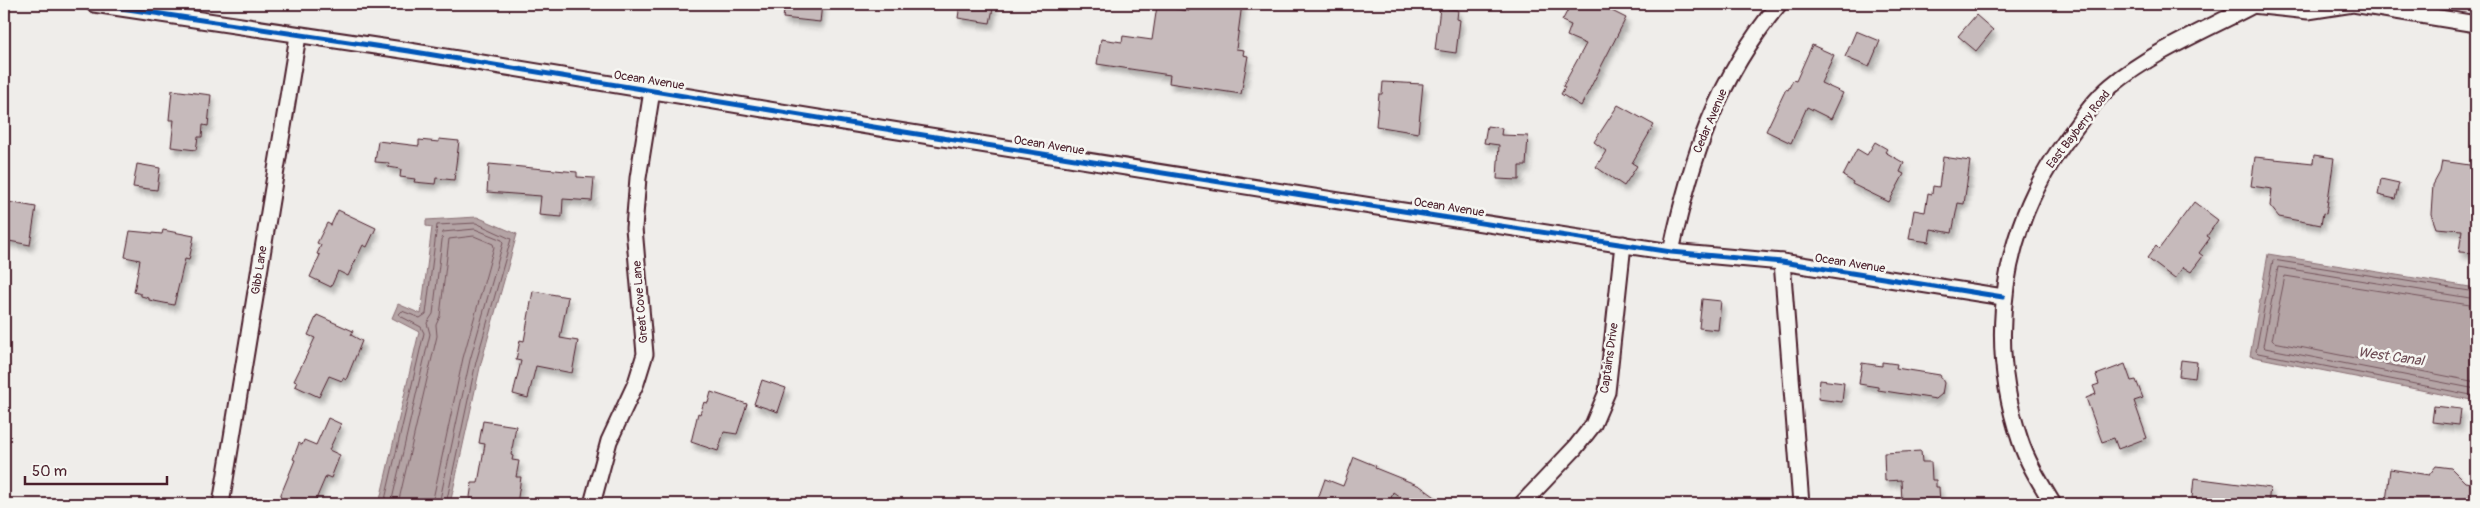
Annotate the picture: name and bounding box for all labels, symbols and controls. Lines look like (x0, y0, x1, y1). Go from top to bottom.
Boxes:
street label: Ocean Avenue (613, 68, 685, 93)
street label: Cedar Avenue (1690, 87, 1731, 156)
street label: East Bayberry Road (2043, 87, 2114, 171)
street label: Ocean Avenue (1013, 133, 1085, 158)
street label: Ocean Avenue (1413, 195, 1485, 220)
street label: Gibb Lane (248, 245, 271, 296)
street label: Ocean Avenue (1814, 251, 1886, 276)
street label: Great Cove Lane (629, 260, 652, 344)
street label: Captains Drive (1597, 322, 1622, 394)
water label: West Canal (2357, 343, 2427, 370)
scale bar (25, 453, 168, 485)
text: 50 m (32, 462, 67, 481)

